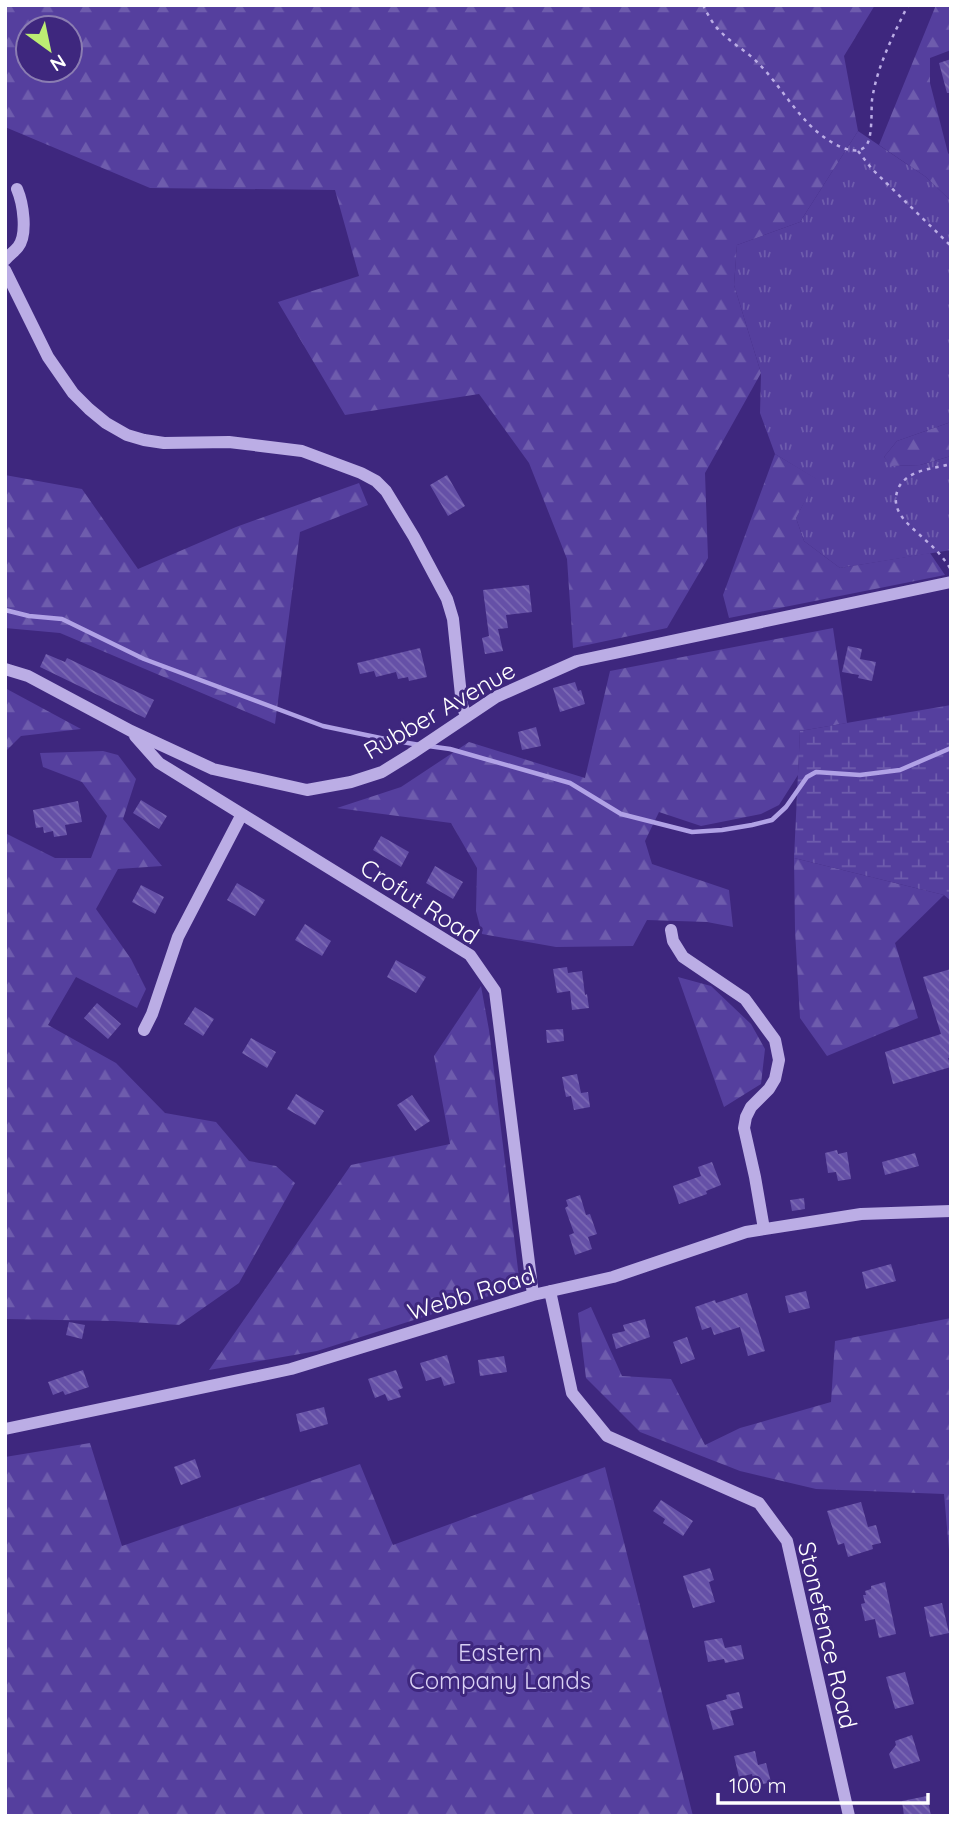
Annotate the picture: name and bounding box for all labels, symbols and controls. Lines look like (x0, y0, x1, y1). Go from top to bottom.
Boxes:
north arrow (14, 14, 84, 84)
text: N (46, 49, 71, 77)
street label: Rubber Avenue (358, 655, 520, 765)
street label: Crofut Road (355, 852, 485, 950)
street label: Webb Road (404, 1259, 538, 1327)
street label: Stonefence Road (792, 1539, 864, 1731)
park label: Eastern Company Lands (409, 1637, 591, 1695)
scale bar (718, 1762, 928, 1806)
text: 100 m (729, 1772, 787, 1798)

